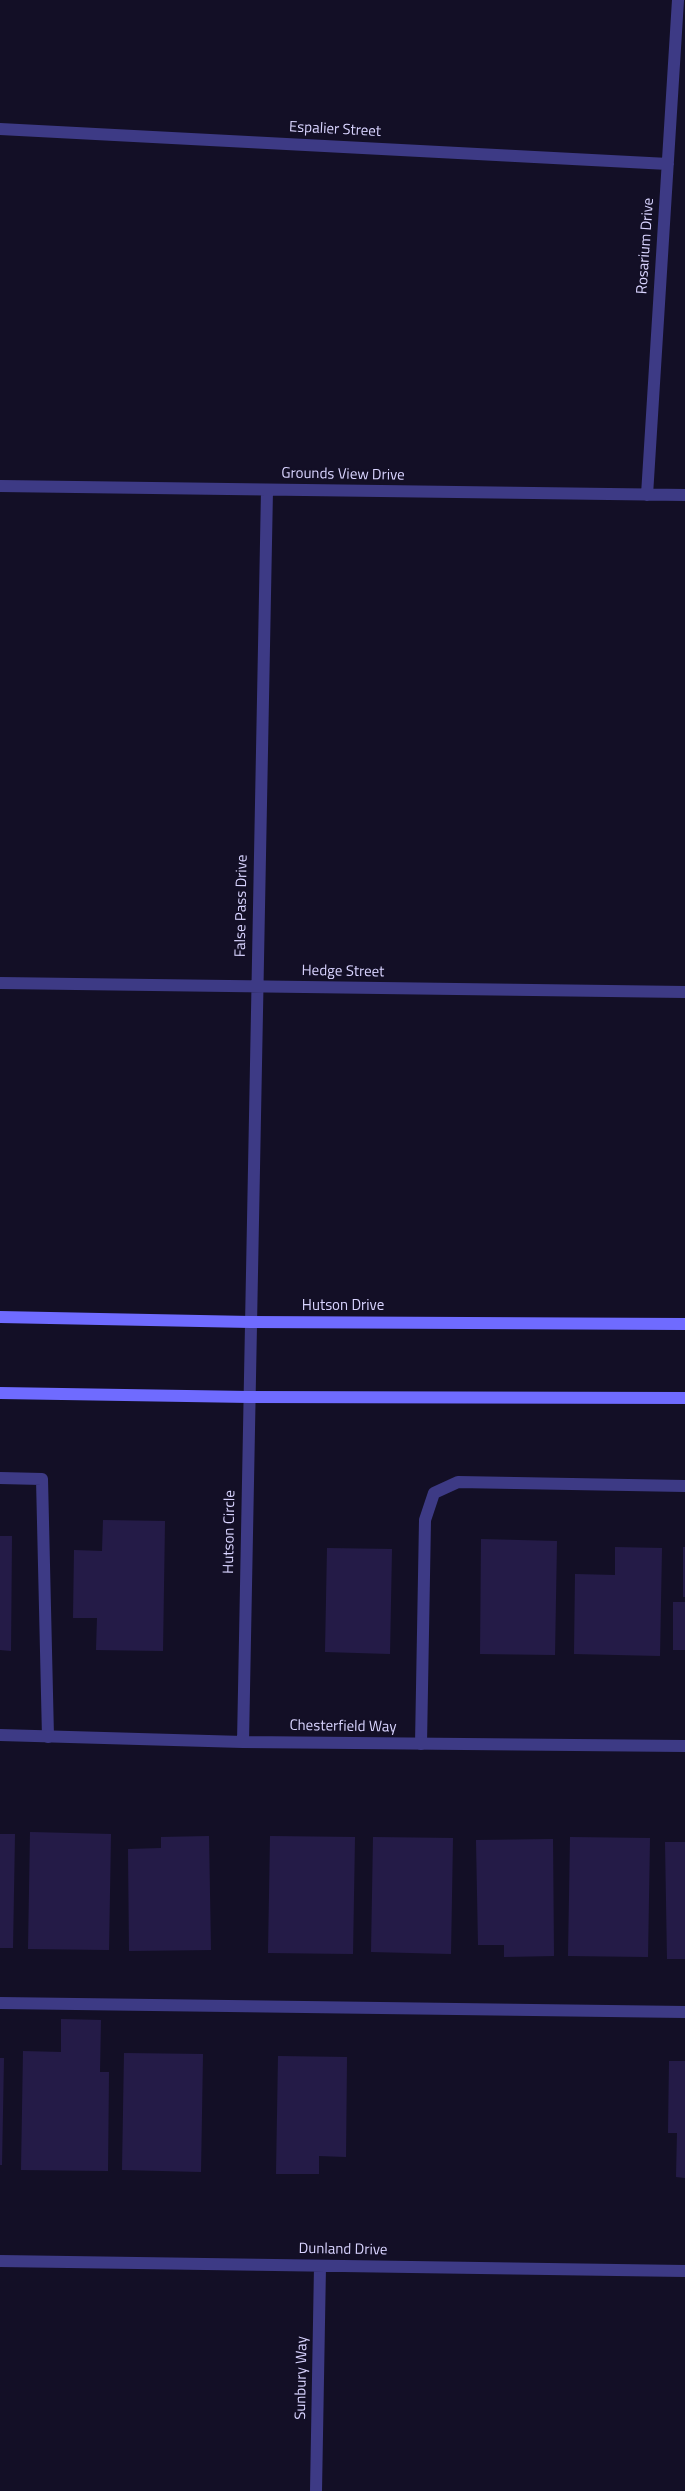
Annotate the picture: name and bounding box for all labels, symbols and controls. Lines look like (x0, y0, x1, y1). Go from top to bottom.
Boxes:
street label: Espalier Street (289, 119, 381, 141)
street label: Rosarium Drive (634, 197, 658, 295)
street label: Grounds View Drive (281, 465, 405, 485)
street label: False Pass Drive (232, 855, 252, 957)
street label: Hedge Street (301, 962, 385, 982)
street label: Hutson Drive (302, 1297, 384, 1315)
street label: Hutson Circle (220, 1490, 240, 1574)
street label: Chesterfield Way (289, 1717, 397, 1737)
street label: Dunland Drive (298, 2240, 388, 2260)
street label: Sunbury Way (292, 2336, 312, 2420)

